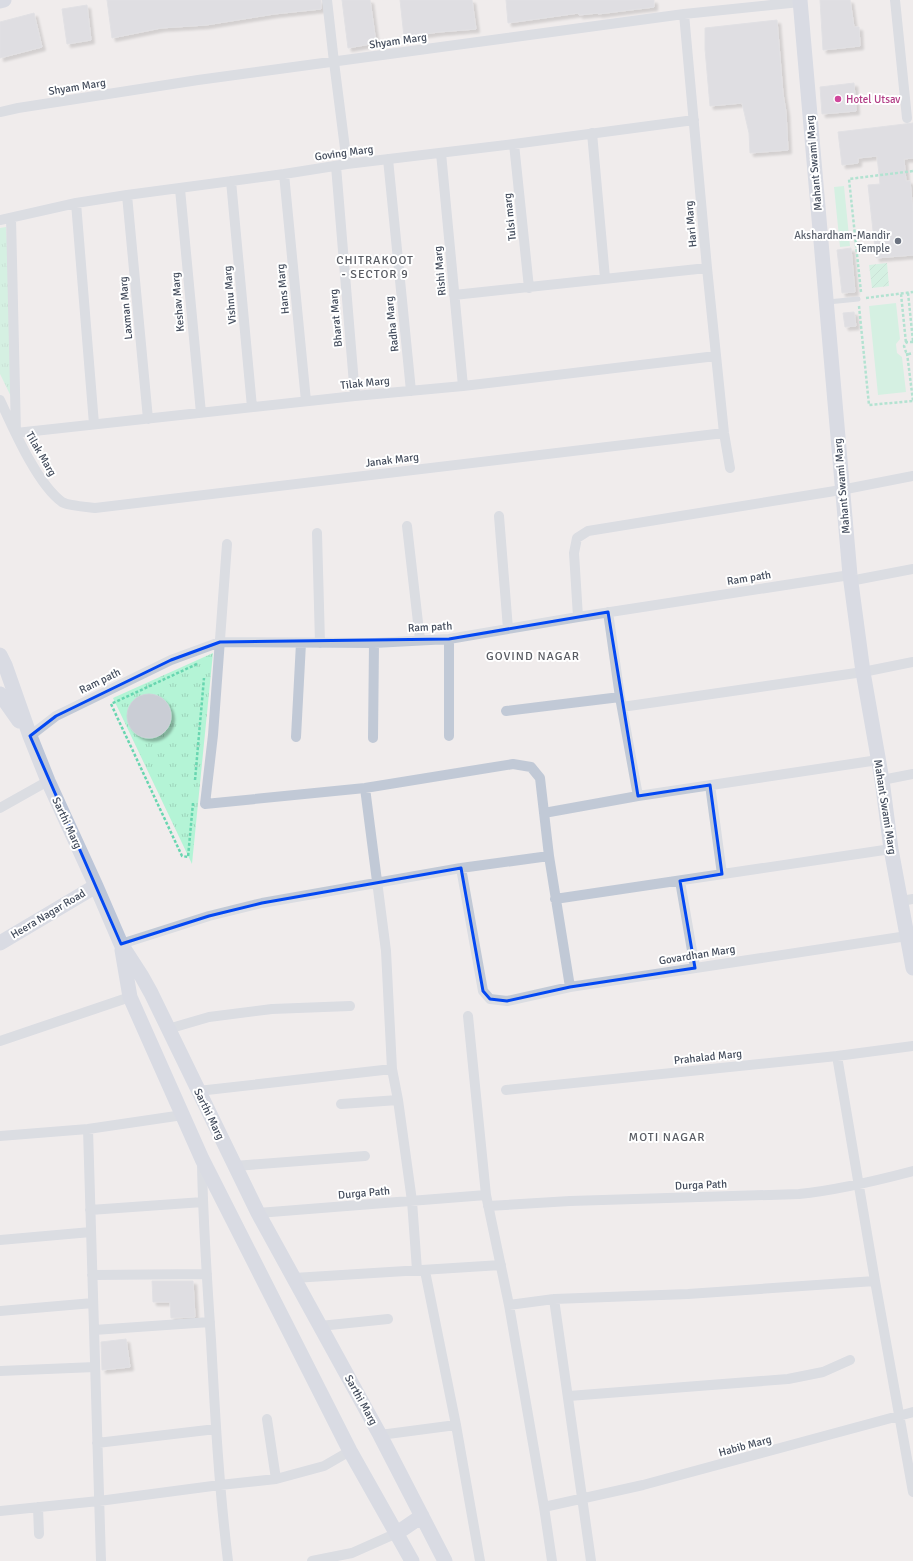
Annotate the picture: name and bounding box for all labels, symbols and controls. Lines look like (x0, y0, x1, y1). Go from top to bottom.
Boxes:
street label: Shyam Marg (368, 31, 428, 51)
street label: Shyam Marg (47, 76, 107, 98)
place label: Hotel Utsav (846, 93, 900, 106)
marker: Hotel Utsav (833, 94, 843, 104)
street label: Mahant Swami Marg (803, 114, 825, 211)
street label: Goving Marg (314, 142, 374, 164)
street label: Tulsi marg (501, 192, 519, 242)
street label: Hari Marg (682, 200, 700, 248)
place label: Akshardham-Mandir Temple (794, 229, 890, 255)
marker: Akshardham-Mandir Temple (893, 236, 903, 246)
street label: Rishi Marg (431, 245, 449, 296)
district label: CHITRAKOOT - SECTOR 9 (336, 253, 414, 282)
street label: Hans Marg (274, 263, 292, 315)
street label: Vishnu Marg (221, 265, 239, 325)
street label: Keshav Marg (169, 271, 187, 332)
street label: Laxman Marg (117, 276, 135, 340)
street label: Bharat Marg (327, 288, 345, 348)
street label: Radha Marg (383, 295, 401, 353)
street label: Tilak Marg (340, 374, 390, 392)
street label: Tilak Marg (23, 429, 59, 479)
street label: Mahant Swami Marg (831, 437, 853, 534)
street label: Janak Marg (364, 450, 420, 470)
street label: Ram path (726, 568, 772, 588)
street label: Ram path (407, 619, 453, 635)
district label: GOVIND NAGAR (486, 649, 580, 664)
street label: Ram path (77, 665, 123, 697)
street label: Mahant Swami Marg (871, 759, 899, 856)
street label: Sarthi Marg (49, 795, 85, 851)
street label: Heera Nagar Road (8, 887, 88, 941)
street label: Govardhan Marg (658, 943, 736, 967)
street label: Prahalad Marg (673, 1047, 743, 1067)
street label: Sarthi Marg (191, 1086, 227, 1142)
district label: MOTI NAGAR (629, 1130, 705, 1145)
street label: Durga Path (675, 1178, 727, 1192)
street label: Durga Path (337, 1184, 391, 1202)
street label: Sarthi Marg (342, 1373, 380, 1428)
street label: Habib Marg (717, 1433, 773, 1459)

